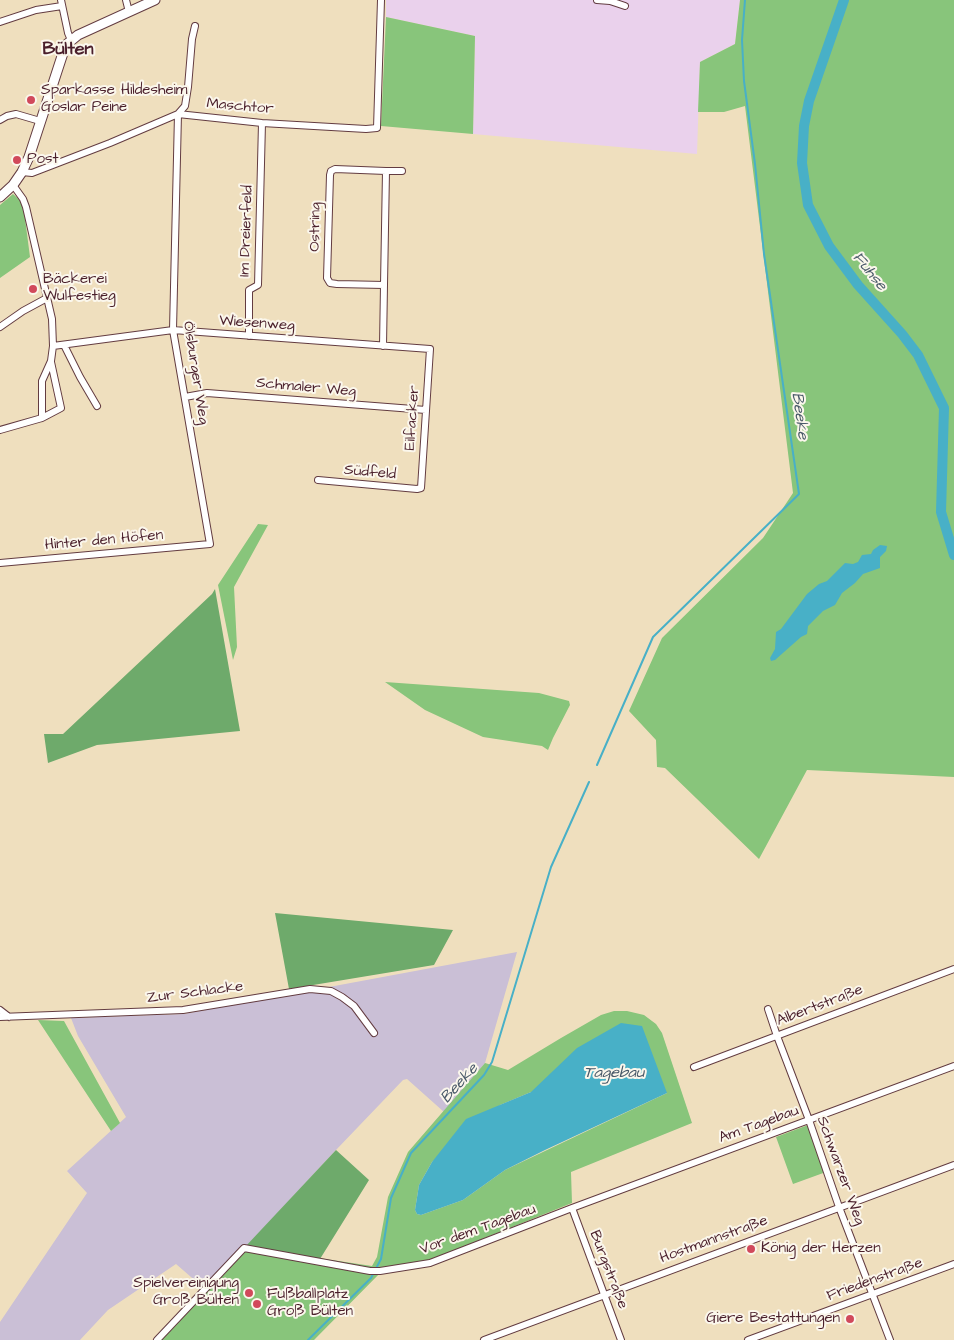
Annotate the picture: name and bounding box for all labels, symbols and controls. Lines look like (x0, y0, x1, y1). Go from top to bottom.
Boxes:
district label: Bülten (43, 39, 93, 61)
place label: Sparkasse Hildesheim Goslar Peine (41, 82, 187, 117)
marker: Sparkasse Hildesheim Goslar Peine (25, 94, 37, 106)
street label: Maschtor (206, 95, 274, 119)
place label: Post (27, 151, 59, 169)
marker: Post (11, 154, 23, 166)
street label: Im Dreierfeld (236, 185, 258, 277)
street label: Ostring (307, 202, 325, 252)
water label: Fuhse (848, 249, 890, 295)
place label: Bäckerei Wulfestieg (43, 271, 116, 306)
marker: Bäckerei Wulfestieg (27, 283, 39, 295)
street label: Wiesenweg (219, 312, 295, 336)
street label: Ölsburger Weg (178, 320, 212, 426)
street label: Schmaler Weg (255, 375, 357, 401)
street label: Eilfacker (402, 385, 424, 451)
water label: Beeke (786, 391, 812, 441)
street label: Südfeld (343, 462, 397, 484)
street label: Hinter den Höfen (44, 527, 164, 555)
street label: Zur Schlacke (146, 978, 244, 1008)
street label: Albertstraße (774, 981, 866, 1031)
water label: Beeke (437, 1060, 483, 1108)
water label: Tagebau (584, 1064, 644, 1084)
street label: Am Tagebau (717, 1102, 801, 1148)
street label: Schwarzer Weg (812, 1114, 868, 1228)
street label: Vor dem Tagebau (418, 1201, 538, 1259)
street label: Hostmannstraße (657, 1212, 771, 1268)
street label: Burgstraße (585, 1228, 631, 1312)
place label: König der Herzen (761, 1240, 881, 1258)
marker: König der Herzen (745, 1243, 757, 1255)
street label: Friedenstraße (825, 1254, 925, 1306)
place label: Spielvereinigung Groß Bülten (133, 1275, 239, 1310)
place label: Fußballplatz Groß Bülten (267, 1286, 353, 1321)
marker: Spielvereinigung Groß Bülten (243, 1287, 255, 1299)
marker: Fußballplatz Groß Bülten (251, 1298, 263, 1310)
place label: Giere Bestattungen (706, 1310, 840, 1328)
marker: Giere Bestattungen (844, 1313, 856, 1325)

